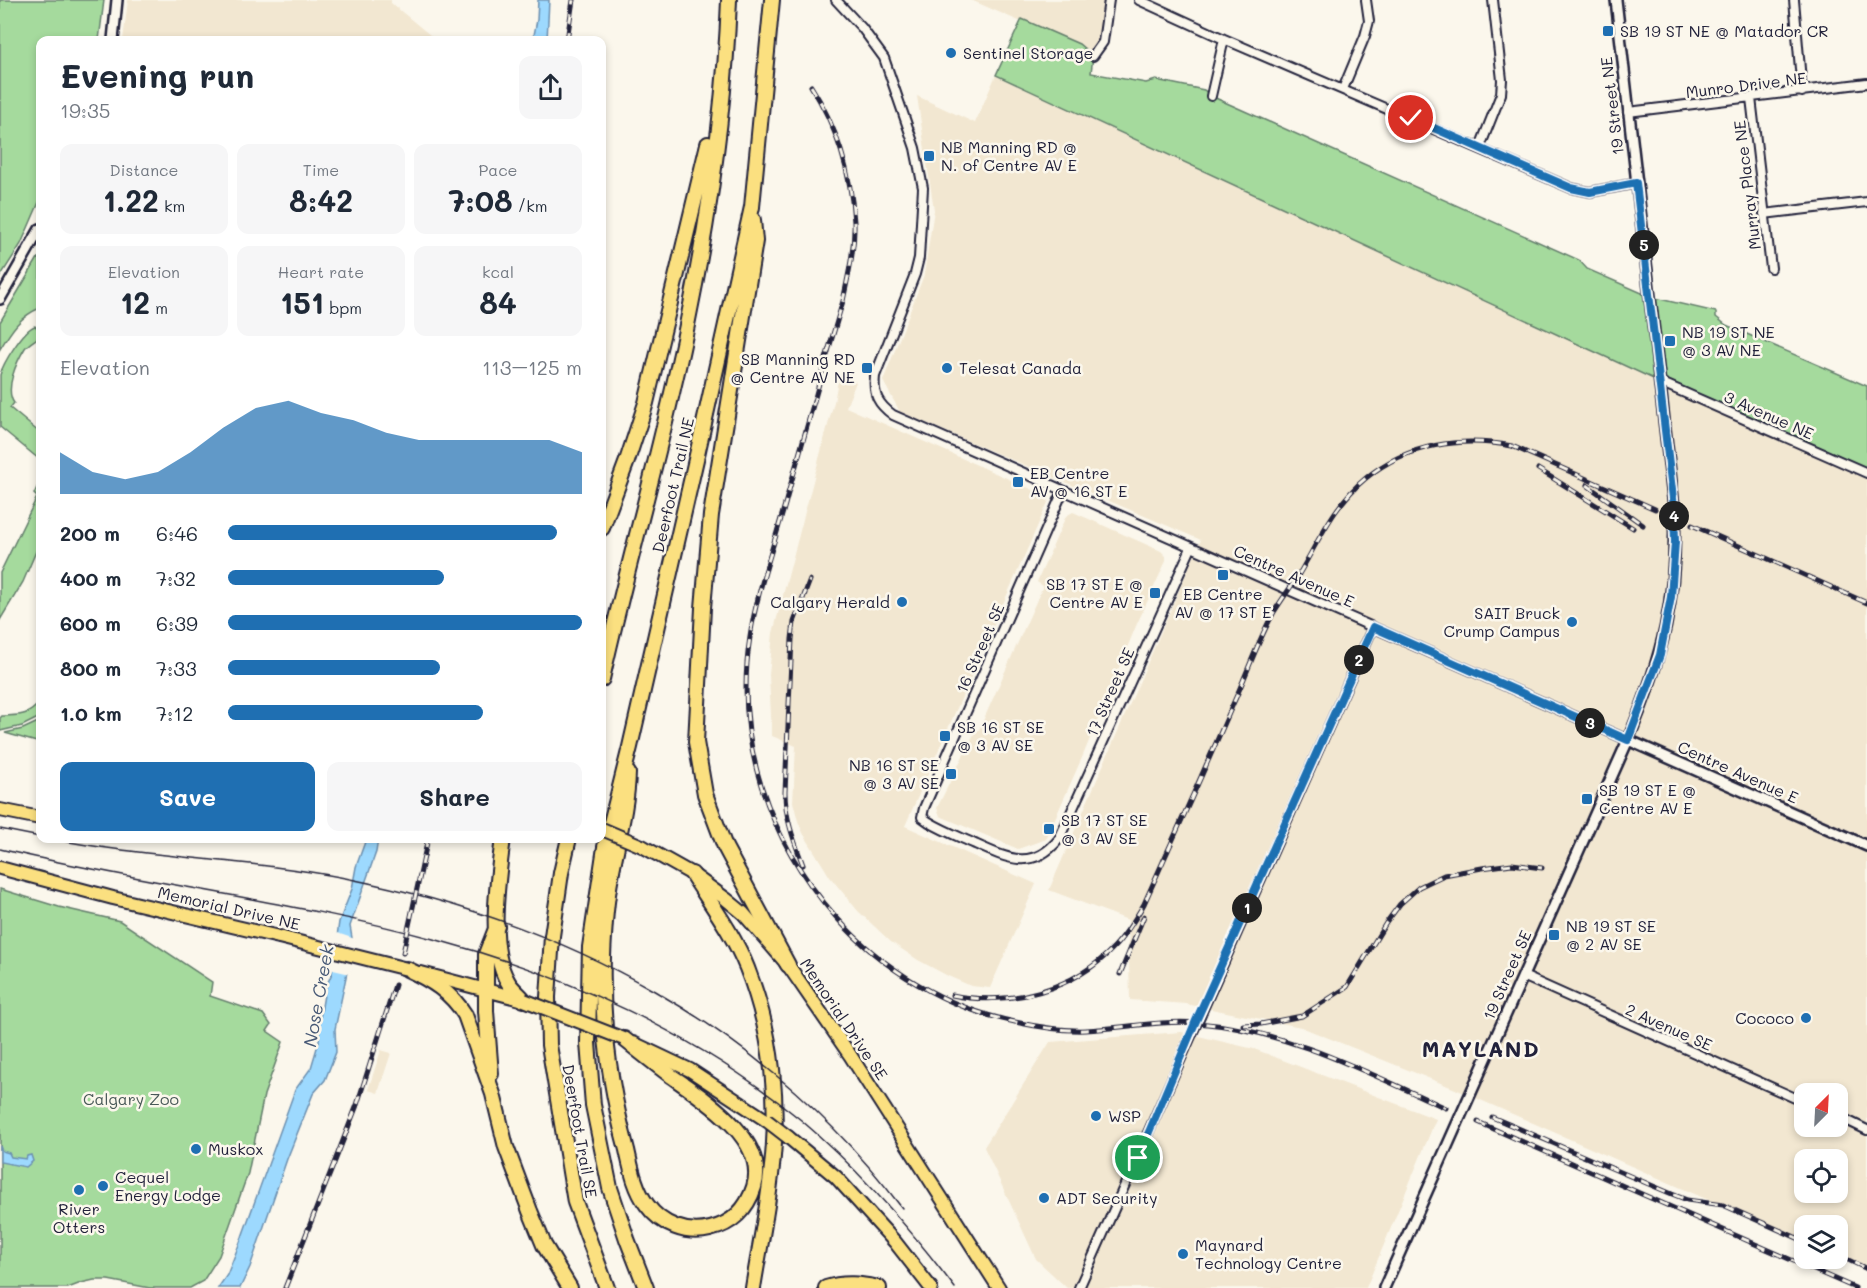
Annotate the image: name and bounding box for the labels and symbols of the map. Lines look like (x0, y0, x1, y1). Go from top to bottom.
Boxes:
place label: SB 19 ST NE @ Matador CR (1620, 20, 1828, 41)
marker: SB 19 ST NE @ Matador CR (1601, 24, 1615, 38)
place label: Sentinel Storage (963, 42, 1093, 63)
marker: Sentinel Storage (944, 46, 958, 60)
street label: 19 Street NE (1595, 56, 1628, 156)
street label: Munro Drive NE (1684, 67, 1807, 102)
pin (1385, 92, 1436, 143)
street label: Murray Place NE (1728, 119, 1765, 251)
place label: NB Manning RD @ N. of Centre AV E (941, 136, 1077, 175)
marker: NB Manning RD @ N. of Centre AV E (922, 149, 936, 163)
pin: 5 (1629, 230, 1659, 260)
place label: NB 19 ST NE @ 3 AV NE (1682, 321, 1775, 360)
marker: NB 19 ST NE @ 3 AV NE (1663, 334, 1677, 348)
place label: SB Manning RD @ Centre AV NE (730, 348, 855, 387)
place label: Telesat Canada (959, 357, 1082, 378)
marker: SB Manning RD @ Centre AV NE (860, 361, 874, 375)
marker: Telesat Canada (940, 361, 954, 375)
street label: 3 Avenue NE (1721, 385, 1817, 444)
street label: Deerfoot Trail NE (647, 415, 698, 555)
place label: EB Centre AV @ 16 ST E (1030, 462, 1128, 501)
marker: EB Centre AV @ 16 ST E (1011, 475, 1025, 489)
pin: 4 (1659, 501, 1689, 531)
street label: Centre Avenue E (1231, 540, 1358, 612)
marker: EB Centre AV @ 17 ST E (1216, 568, 1230, 582)
place label: SB 17 ST E @ Centre AV E (1046, 573, 1143, 612)
place label: EB Centre AV @ 17 ST E (1175, 583, 1271, 622)
marker: SB 17 ST E @ Centre AV E (1148, 586, 1162, 600)
place label: Calgary Herald (770, 591, 890, 612)
marker: Calgary Herald (895, 595, 909, 609)
street label: 16 Street SE (950, 600, 1009, 696)
place label: SAIT Bruck Crump Campus (1444, 602, 1560, 641)
marker: SAIT Bruck Crump Campus (1565, 615, 1579, 629)
street label: 17 Street SE (1081, 644, 1139, 740)
pin: 2 (1344, 645, 1374, 675)
pin: 3 (1575, 708, 1605, 738)
place label: SB 16 ST SE @ 3 AV SE (957, 716, 1044, 755)
marker: SB 16 ST SE @ 3 AV SE (938, 729, 952, 743)
street label: Centre Avenue E (1675, 736, 1802, 808)
place label: NB 16 ST SE @ 3 AV SE (849, 754, 939, 793)
marker: NB 16 ST SE @ 3 AV SE (944, 767, 958, 781)
place label: SB 19 ST E @ Centre AV E (1599, 779, 1696, 818)
marker: SB 19 ST E @ Centre AV E (1580, 792, 1594, 806)
place label: SB 17 ST SE @ 3 AV SE (1061, 809, 1147, 848)
marker: SB 17 ST SE @ 3 AV SE (1042, 822, 1056, 836)
street label: Memorial Drive NE (156, 881, 302, 934)
pin: 1 (1232, 893, 1262, 923)
place label: NB 19 ST SE @ 2 AV SE (1566, 915, 1656, 954)
street label: 19 Street SE (1477, 927, 1536, 1023)
marker: NB 19 ST SE @ 2 AV SE (1547, 928, 1561, 942)
water label: Nose Creek (297, 942, 339, 1049)
street label: Memorial Drive SE (796, 954, 893, 1084)
street label: 2 Avenue SE (1623, 998, 1716, 1055)
place label: Cococo (1735, 1007, 1794, 1028)
marker: Cococo (1799, 1011, 1813, 1025)
district label: MAYLAND (1422, 1034, 1540, 1063)
street label: Deerfoot Trail SE (558, 1062, 603, 1199)
north arrow (1794, 1083, 1848, 1137)
park label: Calgary Zoo (83, 1088, 179, 1109)
place label: WSP (1108, 1105, 1141, 1126)
marker: WSP (1089, 1109, 1103, 1123)
pin (1112, 1132, 1163, 1183)
place label: Muskox (208, 1138, 263, 1159)
marker: Muskox (189, 1142, 203, 1156)
place label: Cequel Energy Lodge (115, 1166, 221, 1205)
marker: Cequel Energy Lodge (96, 1179, 110, 1193)
marker: River Otters (72, 1183, 86, 1197)
place label: ADT Security (1056, 1187, 1158, 1208)
marker: ADT Security (1037, 1191, 1051, 1205)
place label: River Otters (53, 1198, 105, 1237)
place label: Maynard Technology Centre (1195, 1234, 1342, 1273)
marker: Maynard Technology Centre (1176, 1247, 1190, 1261)

